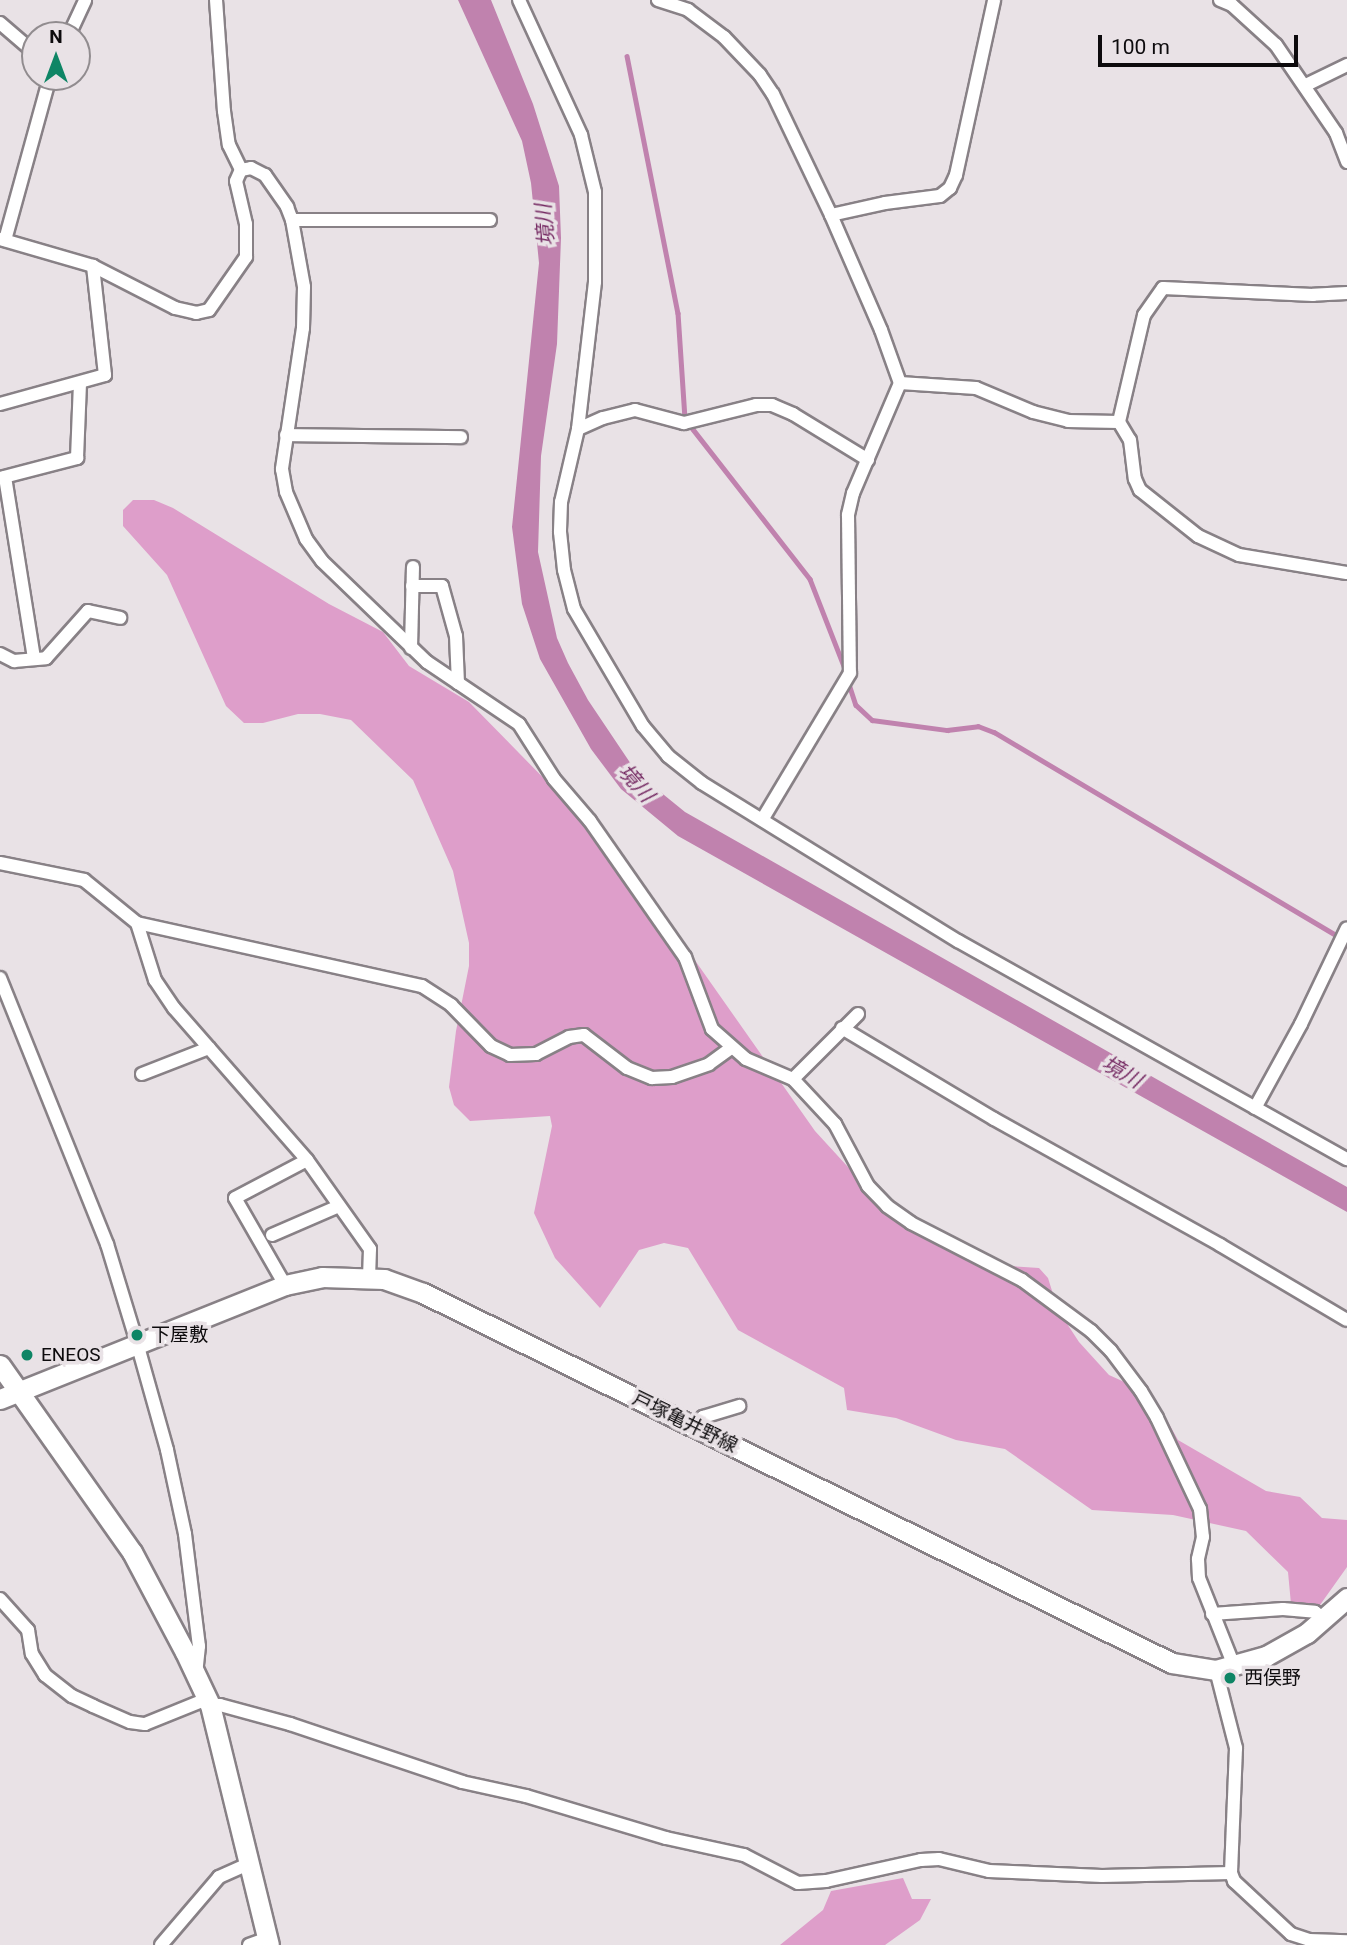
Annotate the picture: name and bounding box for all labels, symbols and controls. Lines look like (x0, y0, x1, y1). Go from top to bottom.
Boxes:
north arrow (21, 21, 91, 91)
scale bar (1102, 21, 1302, 65)
text: N (49, 25, 63, 48)
text: 100 m (1111, 35, 1170, 59)
water label: 境川 (531, 203, 559, 247)
water label: 境川 (613, 759, 659, 807)
water label: 境川 (1098, 1051, 1146, 1093)
place label: 下屋敷 (151, 1324, 208, 1346)
marker: 下屋敷 (129, 1327, 145, 1343)
place label: ENEOS (41, 1344, 101, 1366)
marker: ENEOS (19, 1347, 35, 1363)
street label: 戸塚亀井野線 (629, 1387, 741, 1457)
place label: 西俣野 (1244, 1667, 1301, 1689)
marker: 西俣野 (1222, 1670, 1238, 1686)

